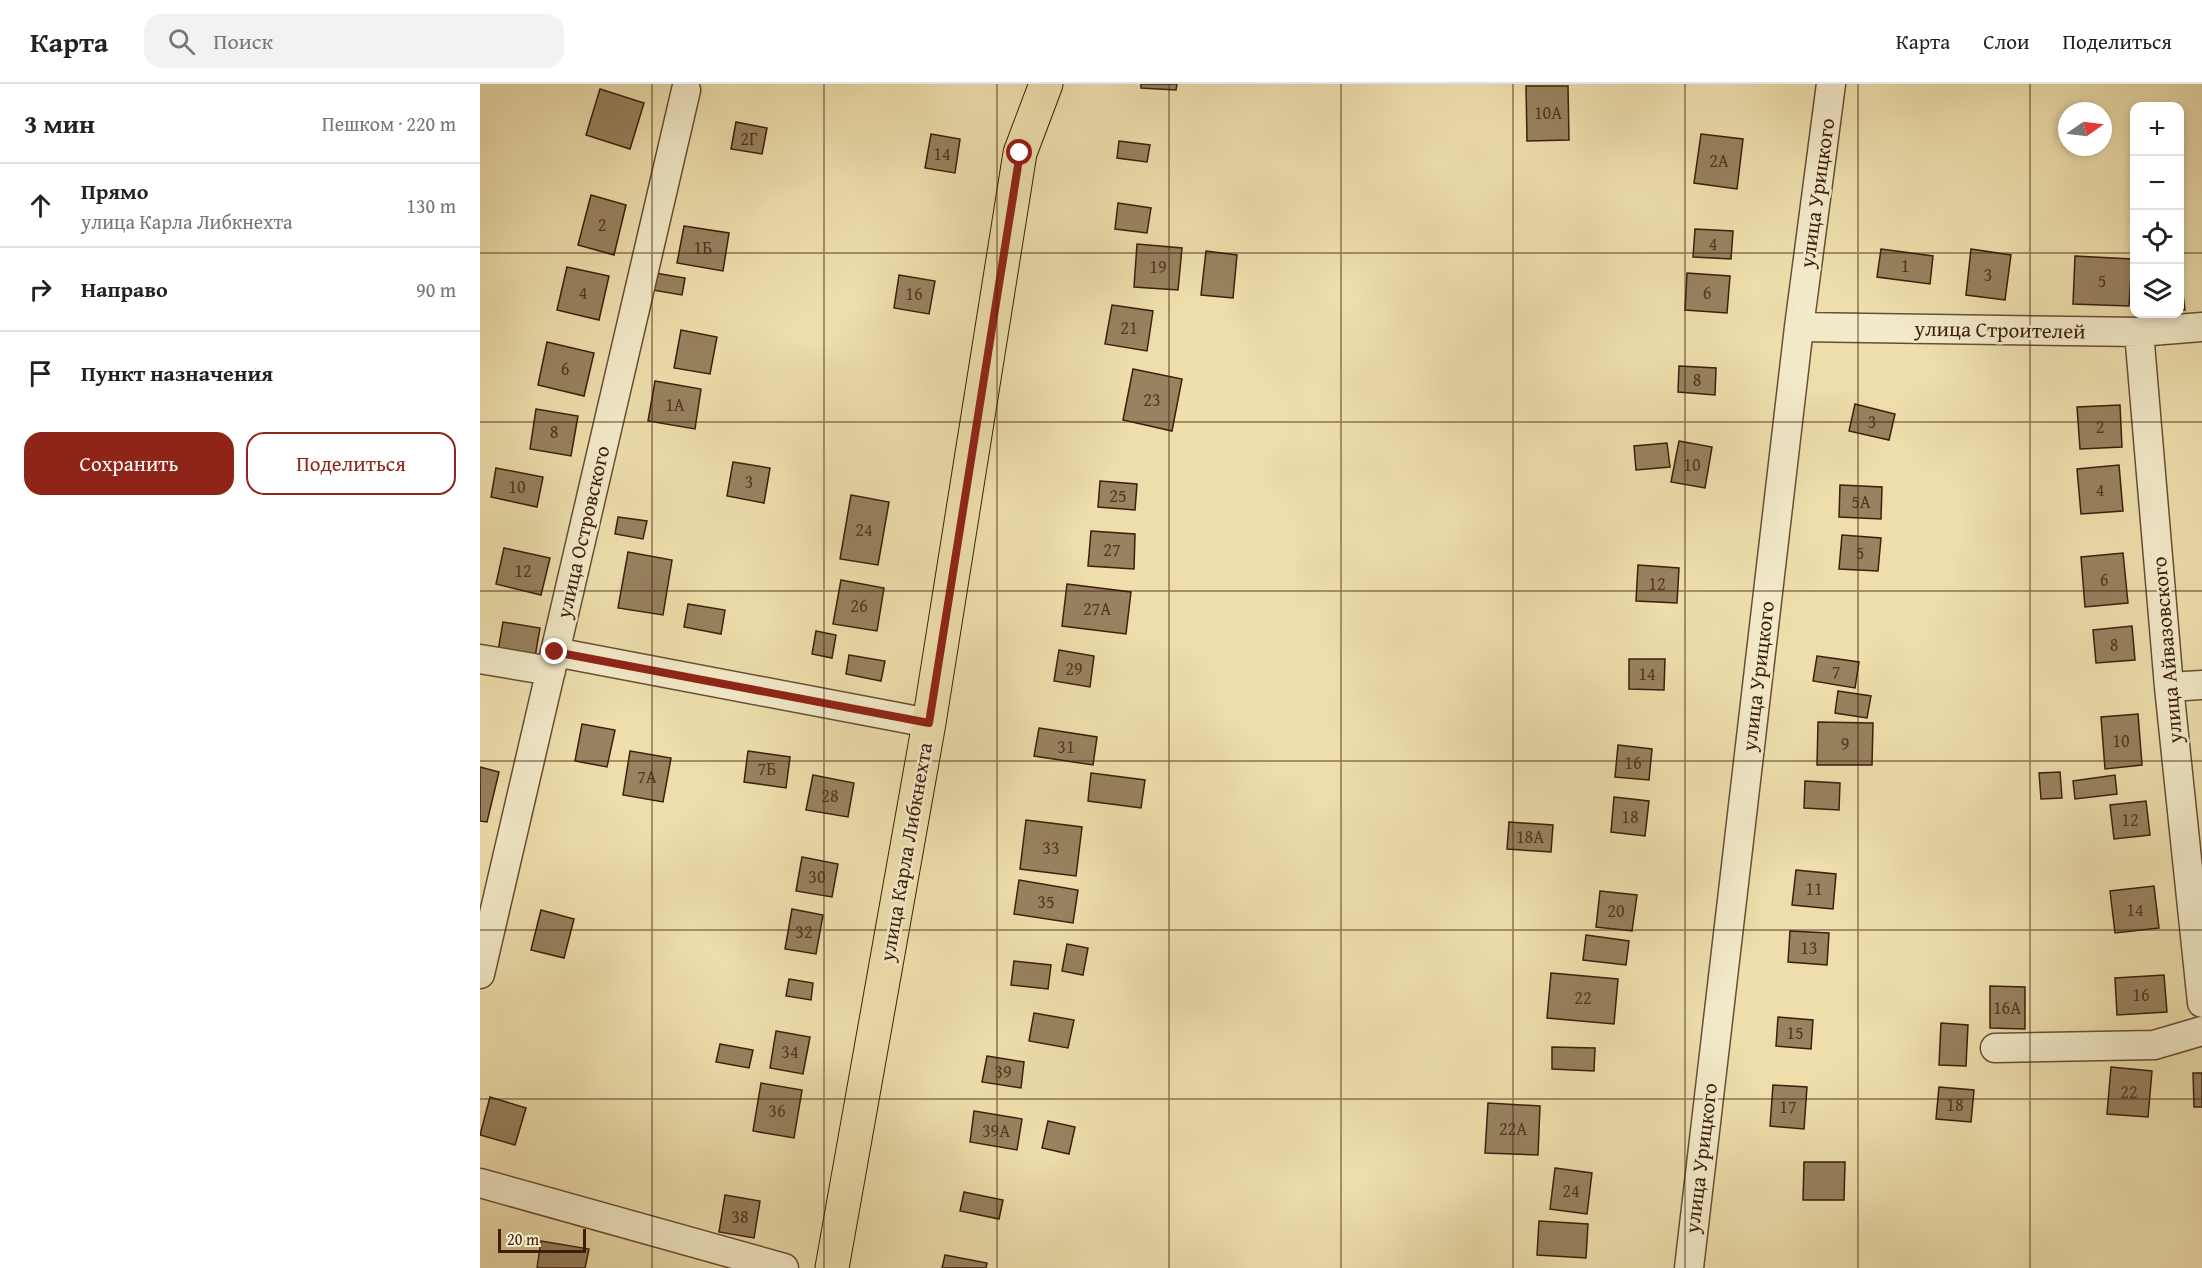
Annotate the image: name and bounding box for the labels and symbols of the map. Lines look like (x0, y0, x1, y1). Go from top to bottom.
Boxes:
house number: 10А (1534, 99, 1562, 126)
north arrow (2058, 102, 2112, 156)
street label: улица Урицкого (1790, 116, 1842, 271)
house number: 2Г (740, 125, 758, 152)
route start (1006, 139, 1032, 165)
house number: 14 (933, 140, 951, 167)
house number: 2А (1709, 147, 1729, 174)
house number: 2 (598, 211, 606, 238)
house number: 4 (1709, 230, 1717, 257)
house number: 1Б (694, 234, 712, 261)
house number: 1 (1901, 252, 1909, 279)
house number: 19 (1149, 253, 1167, 280)
house number: 3 (1984, 261, 1992, 288)
house number: 5 (2098, 267, 2106, 294)
house number: 4 (579, 279, 587, 306)
house number: 6 (1703, 279, 1711, 306)
house number: 16 (905, 280, 923, 307)
street label: улица Строителей (1913, 312, 2086, 346)
house number: 21 (1120, 314, 1138, 341)
house number: 6 (561, 355, 569, 382)
house number: 8 (1693, 366, 1701, 393)
house number: 23 (1143, 386, 1161, 413)
house number: 1А (665, 391, 685, 418)
house number: 3 (1868, 408, 1876, 435)
house number: 2 (2096, 413, 2104, 440)
house number: 8 (550, 418, 558, 445)
street label: улица Островского (547, 442, 617, 622)
house number: 10 (1683, 451, 1701, 478)
house number: 3 (745, 468, 753, 495)
house number: 10 (508, 473, 526, 500)
house number: 4 (2096, 476, 2104, 503)
house number: 25 (1109, 482, 1127, 509)
house number: 5А (1851, 488, 1871, 515)
house number: 24 (855, 516, 873, 543)
house number: 27 (1103, 536, 1121, 563)
house number: 5 (1856, 539, 1864, 566)
street label: улица Айвазовского (2143, 555, 2190, 746)
house number: 12 (514, 557, 532, 584)
house number: 6 (2100, 566, 2108, 593)
house number: 12 (1648, 570, 1666, 597)
house number: 26 (850, 592, 868, 619)
house number: 27А (1083, 595, 1111, 622)
street label: улица Урицкого (1733, 599, 1782, 754)
house number: 8 (2110, 631, 2118, 658)
route end (541, 638, 567, 664)
house number: 29 (1065, 655, 1083, 682)
house number: 7 (1832, 658, 1840, 685)
house number: 14 (1638, 660, 1656, 687)
house number: 10 (2112, 727, 2130, 754)
house number: 9 (1841, 730, 1849, 757)
house number: 31 (1057, 733, 1075, 760)
street label: улица Карла Либкнехта (871, 740, 940, 965)
house number: 16 (1624, 749, 1642, 776)
house number: 7Б (758, 755, 776, 782)
house number: 7А (637, 763, 657, 790)
house number: 28 (821, 782, 839, 809)
house number: 18 (1621, 803, 1639, 830)
house number: 12 (2121, 806, 2139, 833)
house number: 18А (1516, 823, 1544, 850)
house number: 33 (1042, 834, 1060, 861)
house number: 30 (808, 863, 826, 890)
house number: 11 (1805, 875, 1823, 902)
house number: 35 (1037, 888, 1055, 915)
house number: 14 (2126, 896, 2144, 923)
house number: 20 (1607, 897, 1625, 924)
house number: 32 (795, 918, 813, 945)
house number: 13 (1800, 934, 1818, 961)
house number: 16 (2132, 981, 2150, 1008)
house number: 22 (1574, 984, 1592, 1011)
house number: 16А (1993, 994, 2021, 1021)
house number: 15 (1786, 1019, 1804, 1046)
house number: 34 (781, 1038, 799, 1065)
house number: 39 (994, 1058, 1012, 1085)
house number: 22 (2120, 1078, 2138, 1105)
street label: улица Урицкого (1676, 1081, 1725, 1236)
house number: 18 (1946, 1091, 1964, 1118)
house number: 17 (1779, 1093, 1797, 1120)
house number: 36 (768, 1097, 786, 1124)
house number: 22А (1499, 1115, 1527, 1142)
house number: 39А (982, 1117, 1010, 1144)
house number: 24 (1562, 1177, 1580, 1204)
house number: 38 (731, 1203, 749, 1230)
scale bar (498, 1226, 586, 1254)

